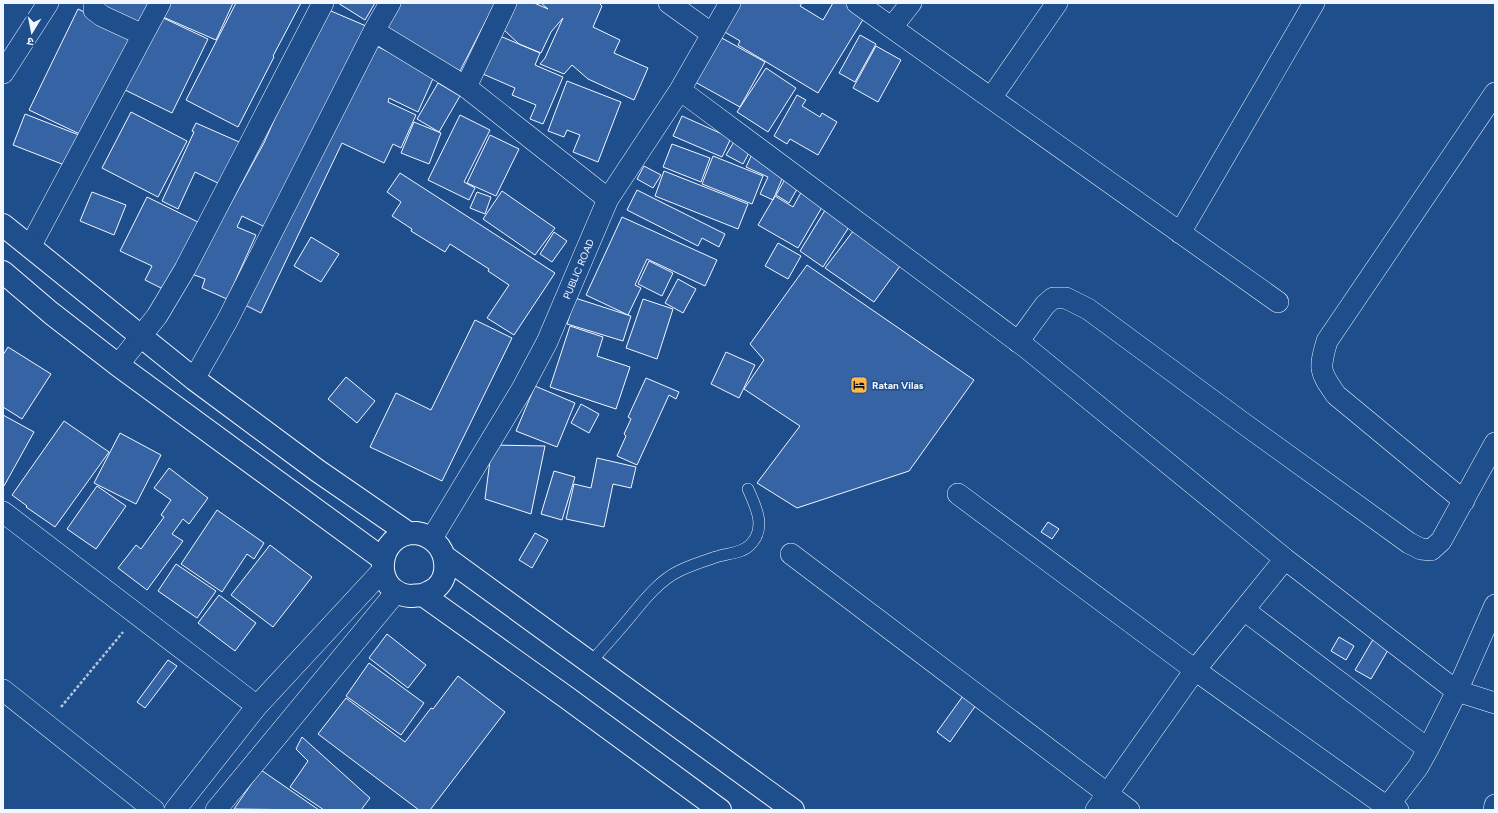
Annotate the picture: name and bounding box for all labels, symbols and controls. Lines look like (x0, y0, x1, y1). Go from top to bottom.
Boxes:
north arrow (12, 12, 52, 52)
text: उ (25, 34, 35, 48)
street label: PUBLIC ROAD (560, 237, 597, 301)
hotel icon: Ratan Vilas (849, 375, 869, 395)
place label: Ratan Vilas (872, 379, 924, 392)

